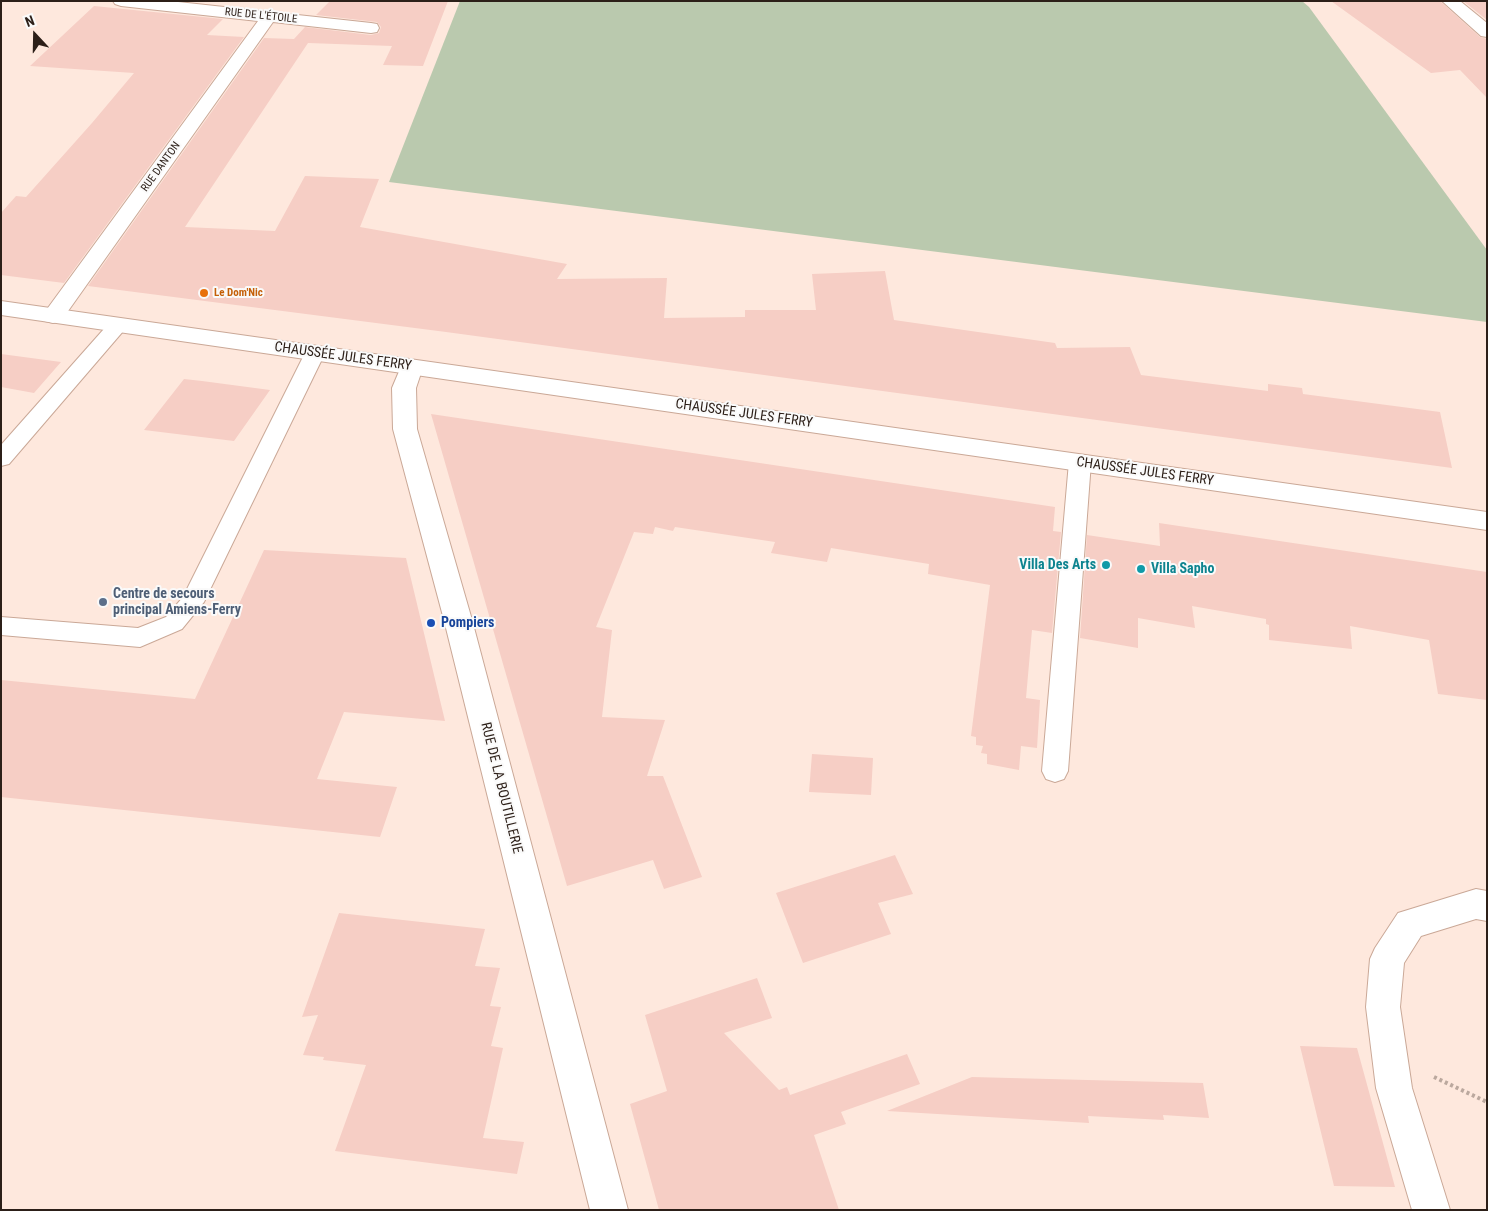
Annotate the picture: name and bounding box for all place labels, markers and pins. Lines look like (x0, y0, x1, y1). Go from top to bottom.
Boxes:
place label: Le Dom'Nic (214, 286, 263, 300)
marker: Le Dom'Nic (198, 287, 210, 299)
place label: Villa Des Arts (1019, 557, 1096, 573)
marker: Villa Des Arts (1100, 559, 1112, 571)
place label: Villa Sapho (1151, 561, 1214, 577)
marker: Villa Sapho (1135, 563, 1147, 575)
place label: Centre de secours principal Amiens-Ferry (113, 586, 241, 618)
marker: Centre de secours principal Amiens-Ferry (97, 596, 109, 608)
place label: Pompiers (441, 615, 494, 631)
marker: Pompiers (425, 617, 437, 629)

